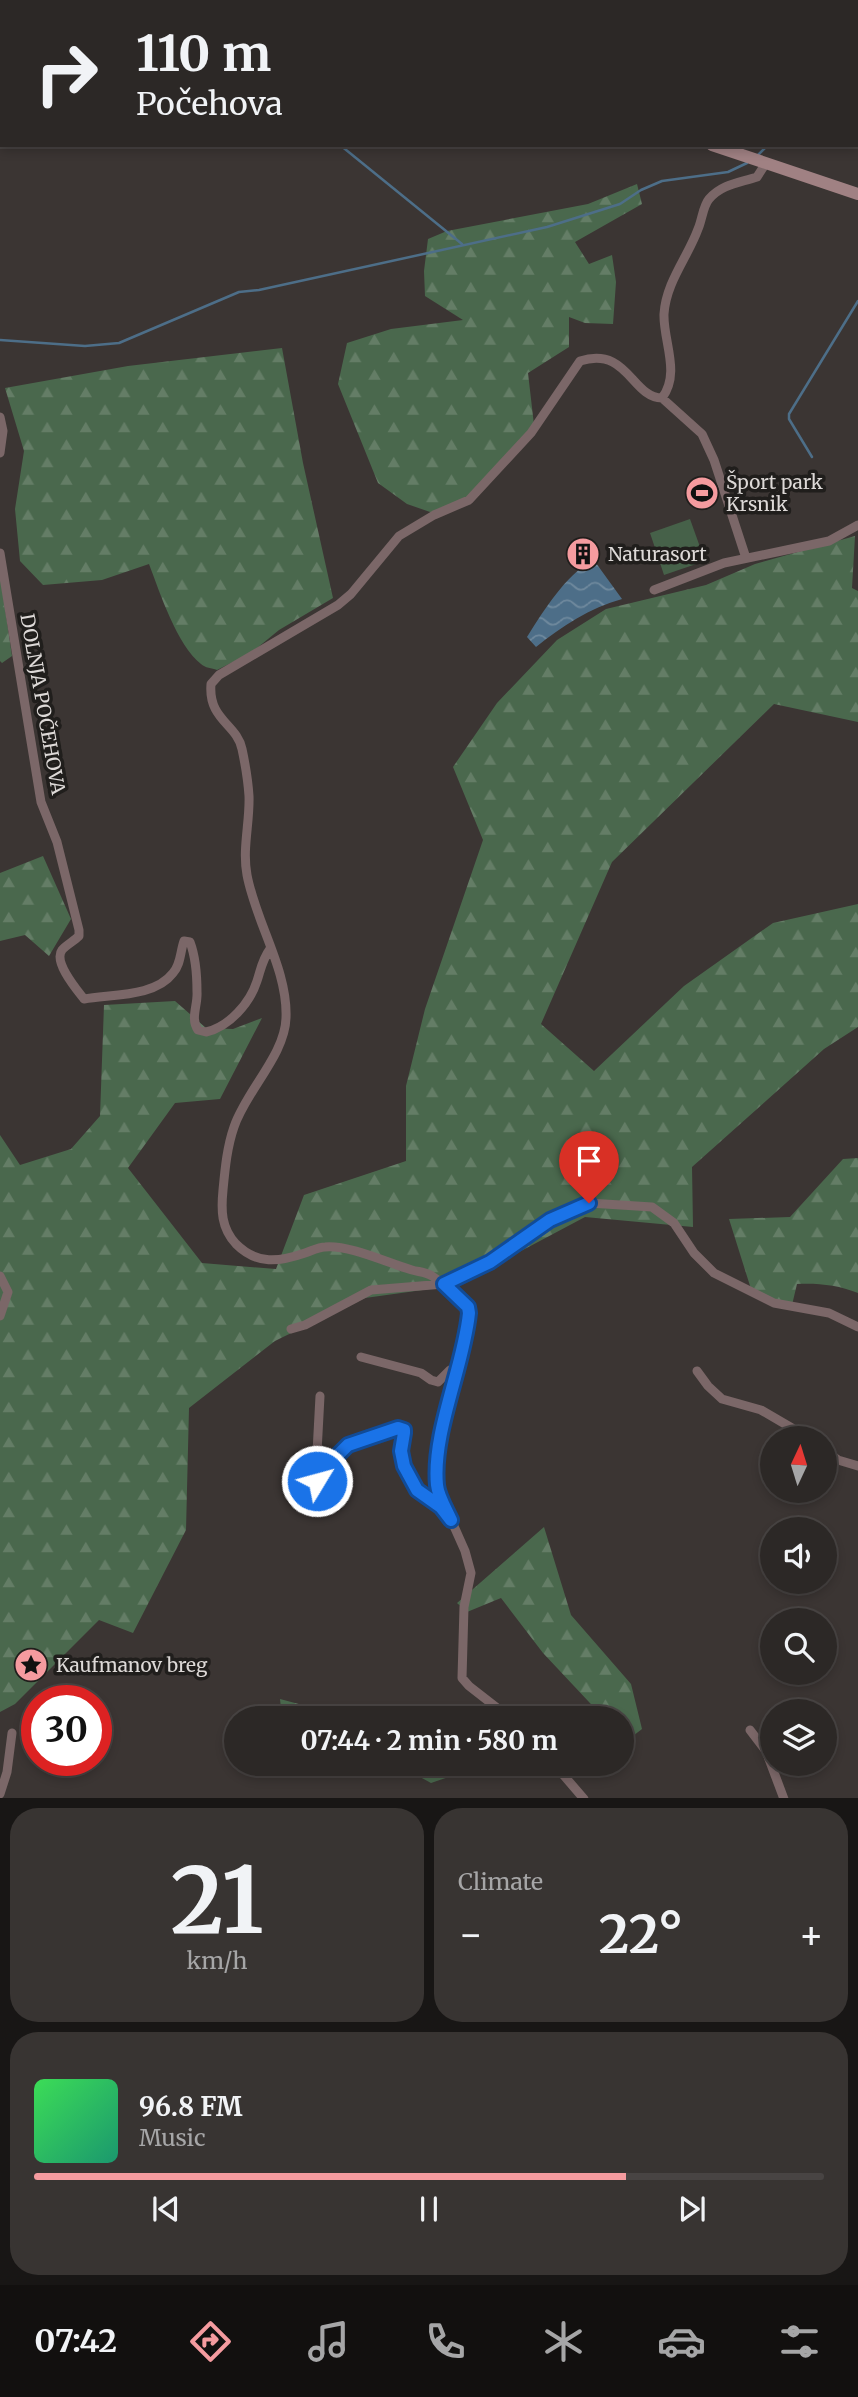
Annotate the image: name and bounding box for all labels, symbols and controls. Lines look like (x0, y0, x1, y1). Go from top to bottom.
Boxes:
text: 110 m (136, 23, 271, 84)
icon: right (21, 28, 112, 119)
text: Počehova (136, 84, 283, 124)
place label: Šport park Krsnik (726, 469, 823, 516)
sports icon: Šport park Krsnik (683, 474, 721, 512)
building icon: Naturasort (564, 535, 602, 573)
place label: Naturasort (608, 542, 707, 566)
street label: DOLNJA POČEHOVA (15, 612, 72, 797)
pin (559, 1131, 619, 1203)
icon: arrive (570, 1142, 608, 1180)
north arrow (760, 1426, 836, 1503)
map controls (760, 1426, 837, 1776)
position arrow (280, 1444, 354, 1518)
button: sound (760, 1517, 837, 1594)
button: search (760, 1608, 837, 1685)
place icon: Kaufmanov breg (12, 1646, 50, 1684)
place label: Kaufmanov breg (56, 1653, 208, 1677)
speed limit sign: 30 (21, 1685, 112, 1776)
button: layers (760, 1699, 837, 1776)
text: 07:44 · 2 min · 580 m (300, 1724, 558, 1757)
text: 21 (170, 1843, 264, 1958)
text: Climate (458, 1867, 543, 1896)
text: 22° (599, 1902, 683, 1967)
text: − (458, 1911, 483, 1958)
text: + (799, 1911, 824, 1958)
text: km/h (187, 1946, 247, 1975)
text: 96.8 FM (139, 2090, 243, 2123)
text: Music (139, 2123, 206, 2152)
icon: previous (147, 2190, 185, 2228)
icon: pause (410, 2190, 448, 2228)
icon: next (673, 2190, 711, 2228)
icon: directions (186, 2317, 235, 2366)
icon: music (304, 2317, 353, 2366)
icon: phone (421, 2317, 470, 2366)
icon: climate (539, 2317, 588, 2366)
icon: car (657, 2317, 706, 2366)
icon: filters (775, 2317, 824, 2366)
text: 07:42 (34, 2321, 117, 2361)

